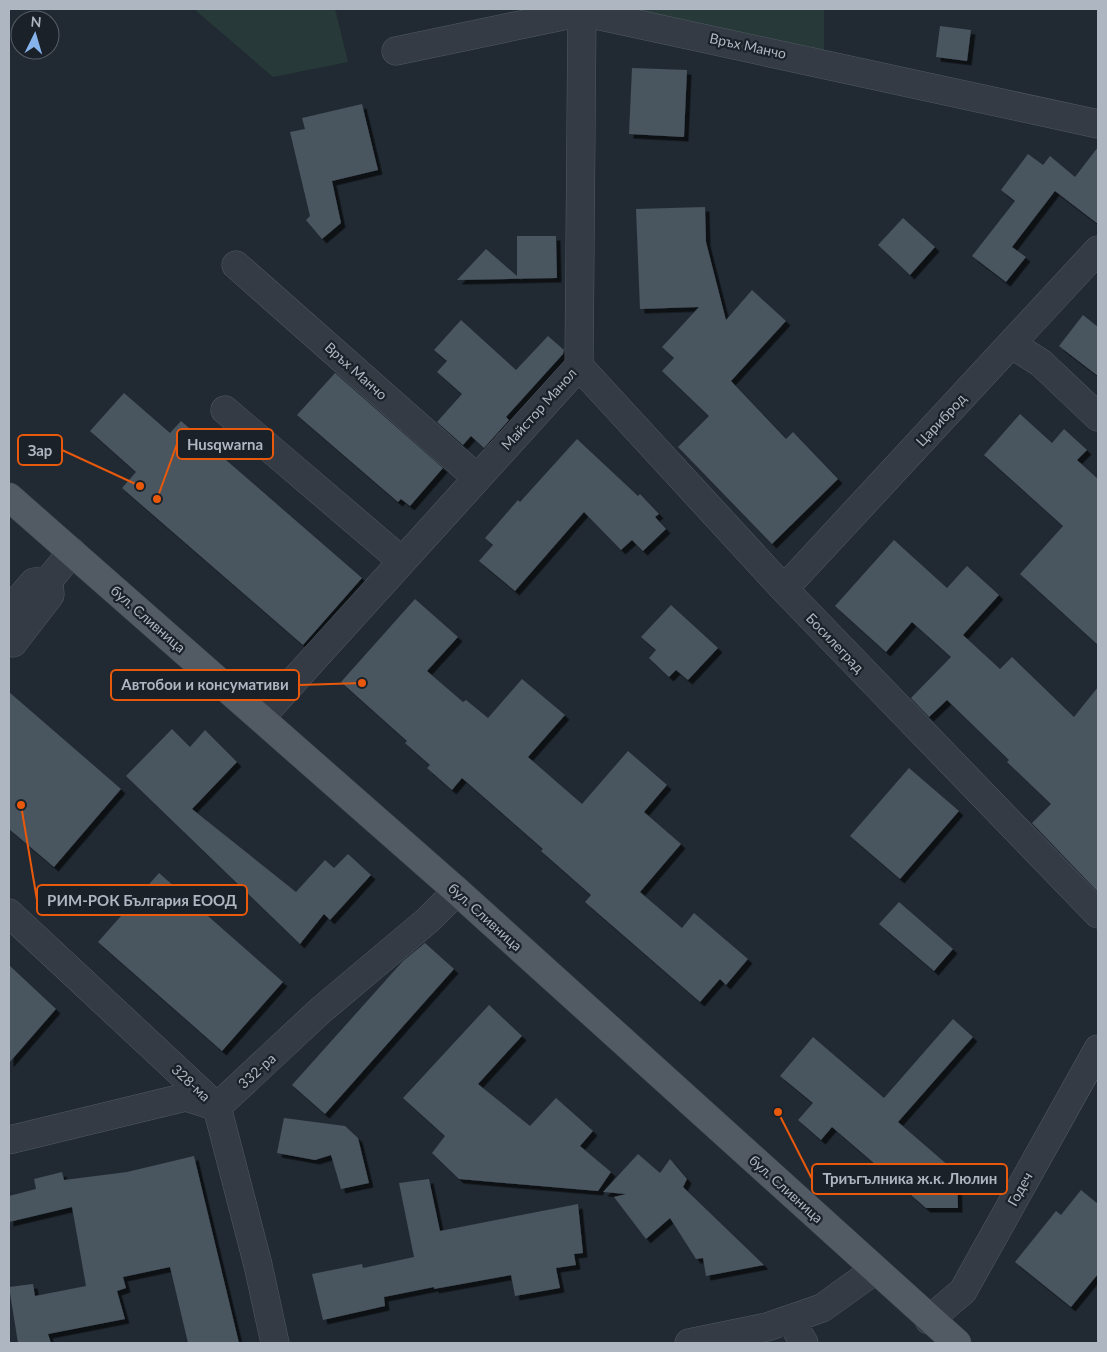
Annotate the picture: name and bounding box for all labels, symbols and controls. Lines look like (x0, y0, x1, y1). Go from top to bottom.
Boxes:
north arrow (10, 10, 60, 60)
text: N (30, 13, 42, 30)
street label: Връх Манчо (708, 29, 788, 62)
street label: Връх Манчо (322, 338, 391, 403)
street label: Майстор Манол (497, 364, 580, 453)
street label: Цариброд (912, 389, 970, 450)
callout: Husqwarna (177, 429, 273, 459)
callout: Зар (18, 435, 62, 465)
text: Husqwarna (187, 435, 263, 453)
text: Зар (28, 441, 52, 459)
street label: бул. Сливница (107, 582, 189, 656)
street label: Босилеград (803, 609, 868, 676)
callout: Автобои и консумативи (111, 670, 299, 700)
text: Автобои и консумативи (120, 675, 289, 693)
street label: бул. Сливница (445, 879, 526, 954)
callout: РИМ-РОК България ЕООД (37, 885, 247, 915)
text: РИМ-РОК България ЕООД (47, 891, 237, 909)
street label: 332-ра (234, 1049, 279, 1092)
street label: 328-ма (169, 1061, 214, 1105)
street label: бул. Сливница (746, 1151, 827, 1226)
callout: Триъгълника ж.к. Люлин (812, 1164, 1007, 1194)
text: Триъгълника ж.к. Люлин (823, 1169, 997, 1187)
street label: Годеч (1003, 1169, 1036, 1209)

